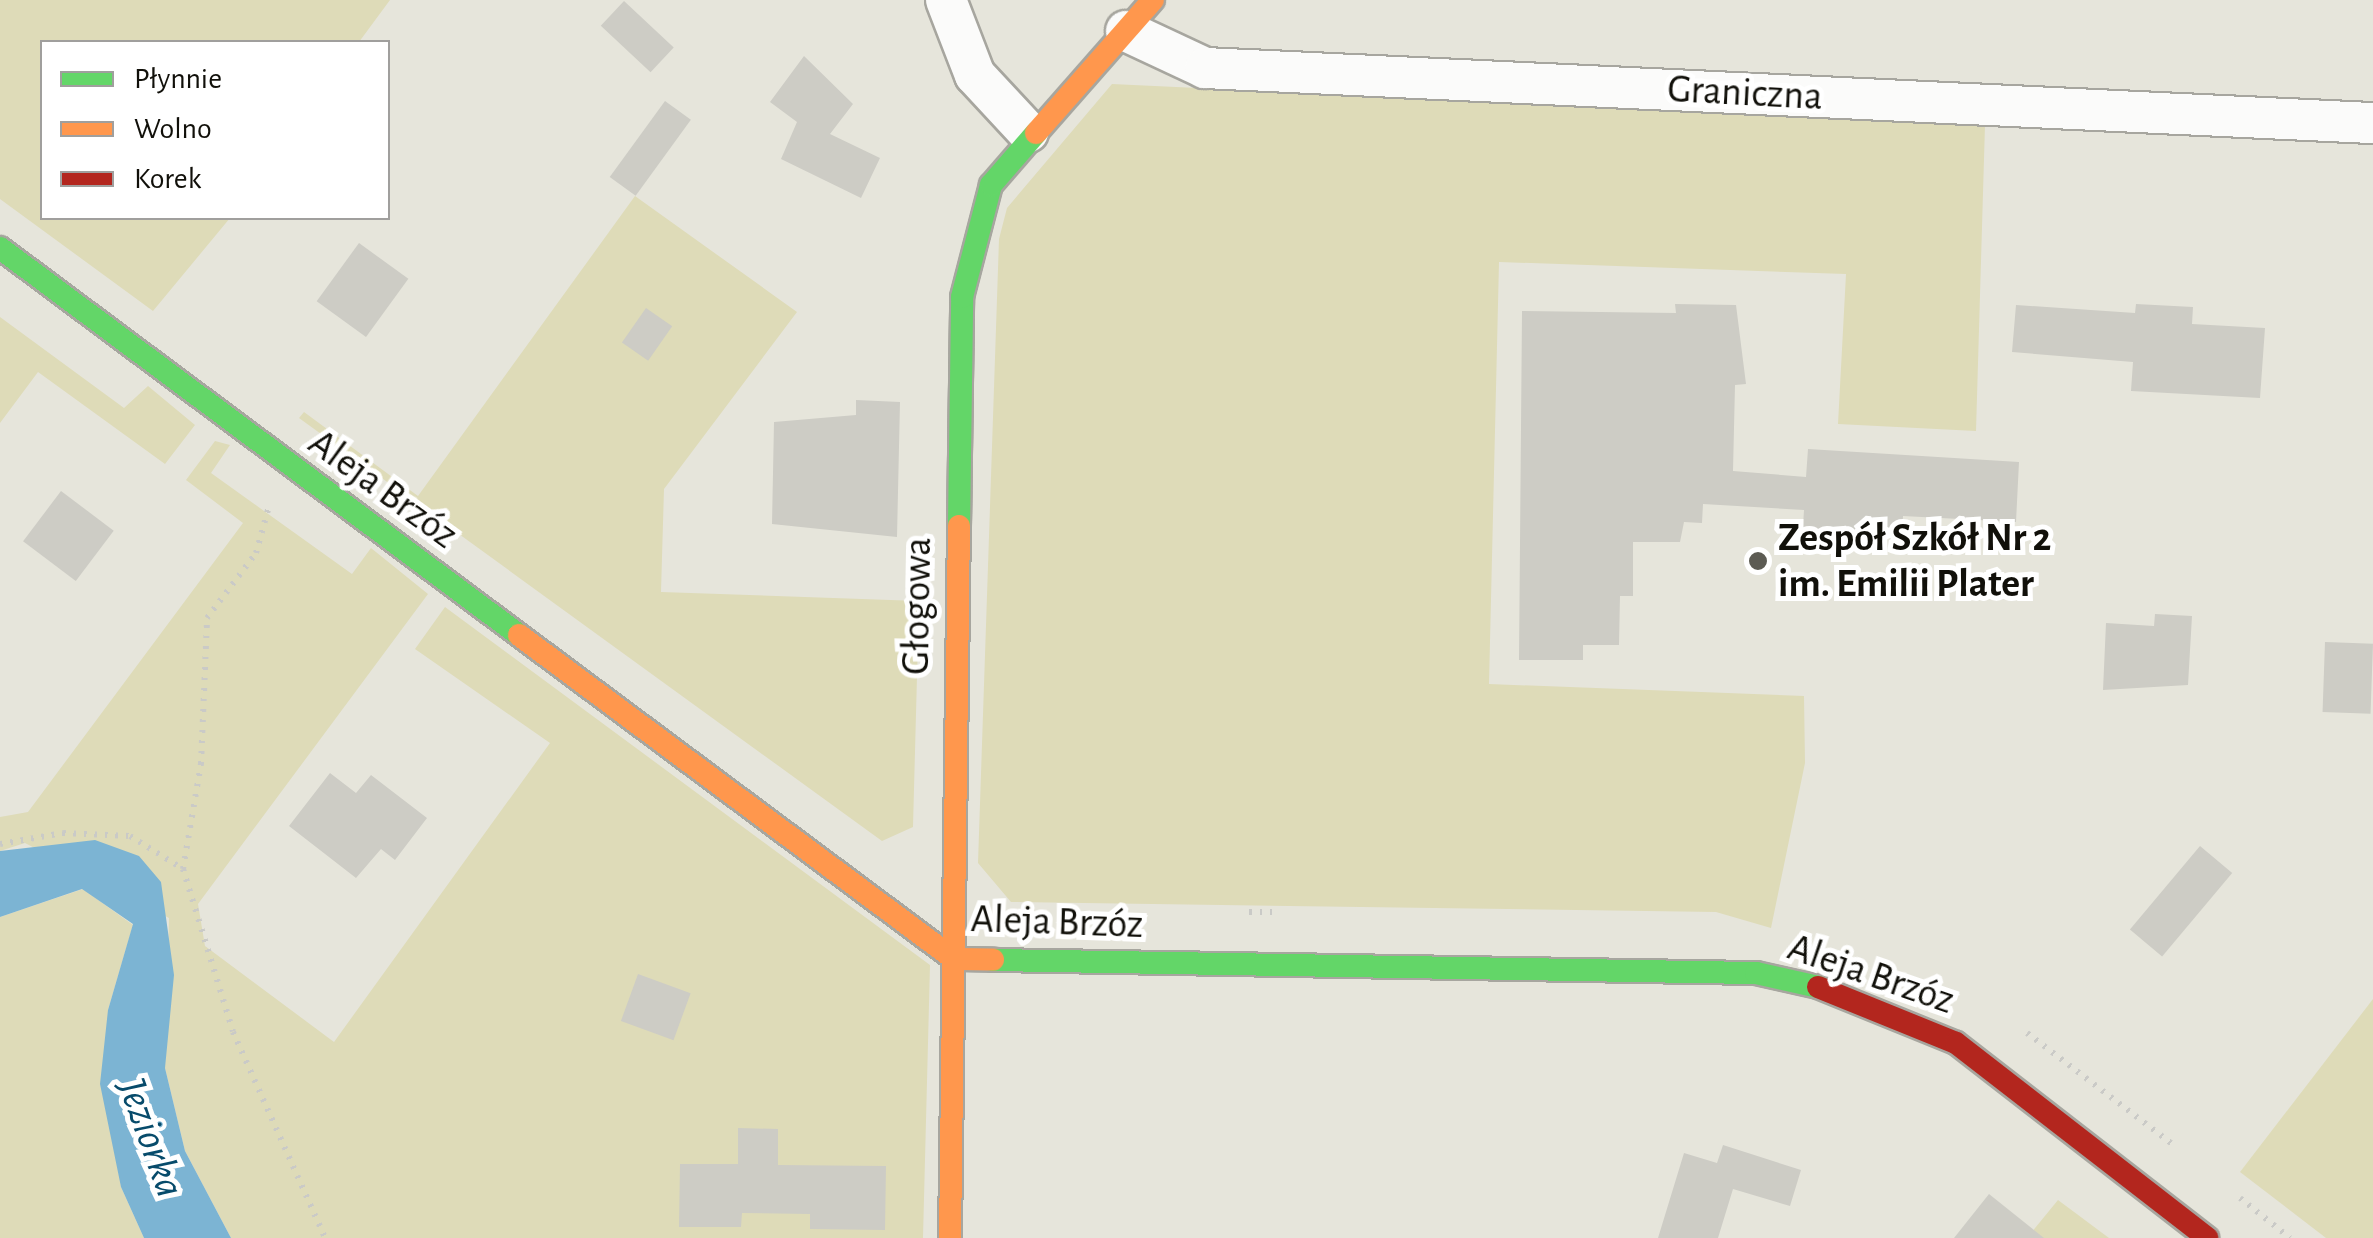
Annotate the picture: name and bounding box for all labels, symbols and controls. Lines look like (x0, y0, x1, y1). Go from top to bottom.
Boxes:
legend (40, 40, 390, 220)
text: Płynnie (134, 64, 222, 94)
street label: Graniczna (1666, 65, 1824, 121)
text: Wolno (134, 114, 212, 144)
text: Korek (134, 164, 201, 194)
street label: Aleja Brzóz (299, 419, 467, 559)
place label: Zespół Szkół Nr 2 im. Emilii Plater (1778, 514, 2051, 608)
street label: Głogowa (892, 537, 942, 675)
marker: Zespół Szkół Nr 2 im. Emilii Plater (1747, 550, 1769, 572)
street label: Aleja Brzóz (970, 895, 1144, 949)
street label: Aleja Brzóz (1782, 923, 1960, 1025)
water label: Jeziorka (106, 1072, 196, 1204)

